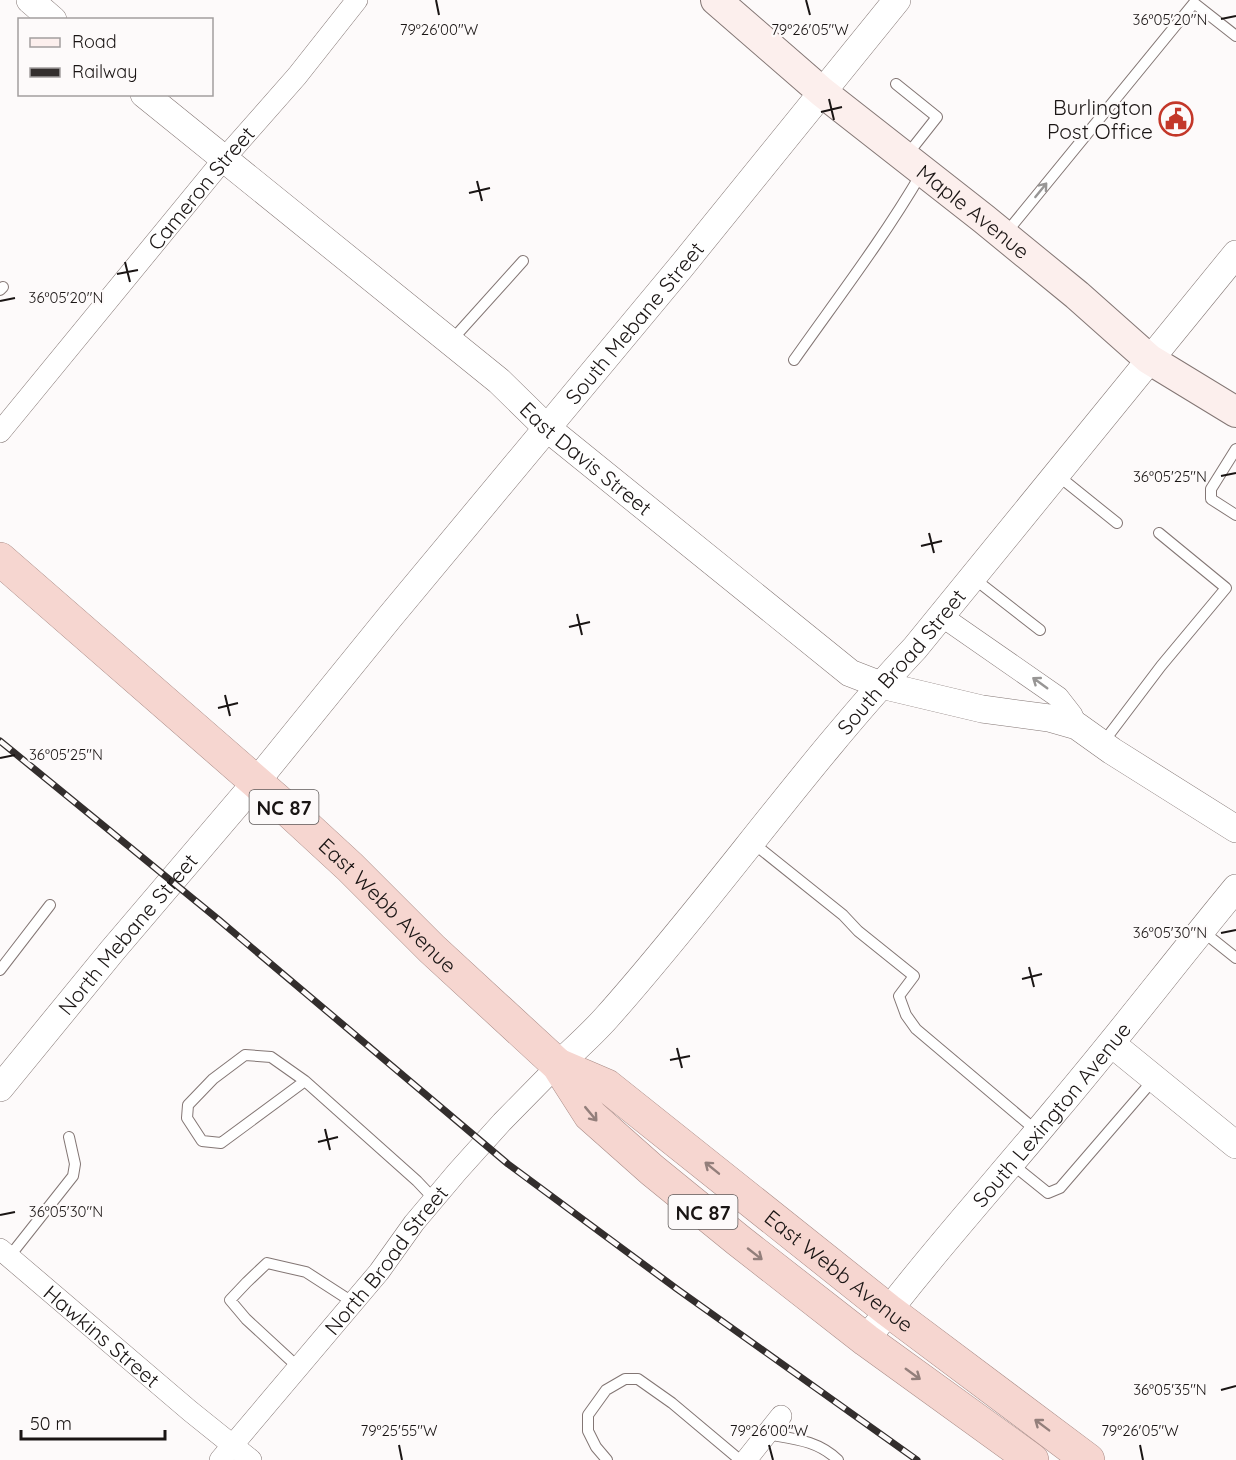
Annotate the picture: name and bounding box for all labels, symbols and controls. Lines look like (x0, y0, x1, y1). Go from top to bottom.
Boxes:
text: 36°05'20"N (1133, 10, 1207, 29)
legend (18, 18, 213, 96)
text: 79°26'00"W (400, 20, 479, 39)
text: 79°26'05"W (771, 20, 849, 39)
text: Road (72, 30, 117, 53)
text: Railway (72, 60, 138, 83)
place label: Burlington Post Office (1047, 94, 1153, 144)
public building icon: Burlington Post Office (1158, 101, 1194, 137)
street label: Cameron Street (142, 121, 260, 255)
street label: Maple Avenue (912, 158, 1035, 264)
one-way arrow (1034, 183, 1048, 198)
street label: South Mebane Street (559, 236, 709, 409)
text: 36°05'20"N (29, 288, 103, 307)
street label: East Davis Street (515, 396, 657, 521)
text: 36°05'25"N (1133, 467, 1207, 486)
street label: South Broad Street (831, 584, 971, 740)
one-way arrow (1032, 677, 1048, 689)
text: 36°05'25"N (29, 745, 103, 764)
road number: NC 87 (250, 790, 318, 824)
street label: East Webb Avenue (314, 832, 462, 978)
street label: North Mebane Street (52, 848, 203, 1020)
text: 36°05'30"N (1133, 923, 1207, 942)
street label: South Lexington Avenue (966, 1017, 1136, 1212)
one-way arrow (584, 1106, 597, 1122)
one-way arrow (704, 1162, 720, 1175)
street label: North Broad Street (319, 1180, 453, 1340)
road number: NC 87 (668, 1195, 738, 1229)
text: 36°05'30"N (29, 1202, 103, 1221)
street label: East Webb Avenue (760, 1204, 919, 1337)
one-way arrow (747, 1247, 763, 1260)
street label: Hawkins Street (39, 1279, 165, 1393)
one-way arrow (905, 1368, 921, 1380)
text: 36°05'35"N (1133, 1380, 1207, 1399)
scale bar (21, 1403, 165, 1441)
text: 50 m (30, 1412, 72, 1435)
one-way arrow (1034, 1419, 1050, 1431)
text: 79°25'55"W (360, 1421, 438, 1440)
text: 79°26'00"W (730, 1421, 809, 1440)
text: 79°26'05"W (1101, 1421, 1179, 1440)

